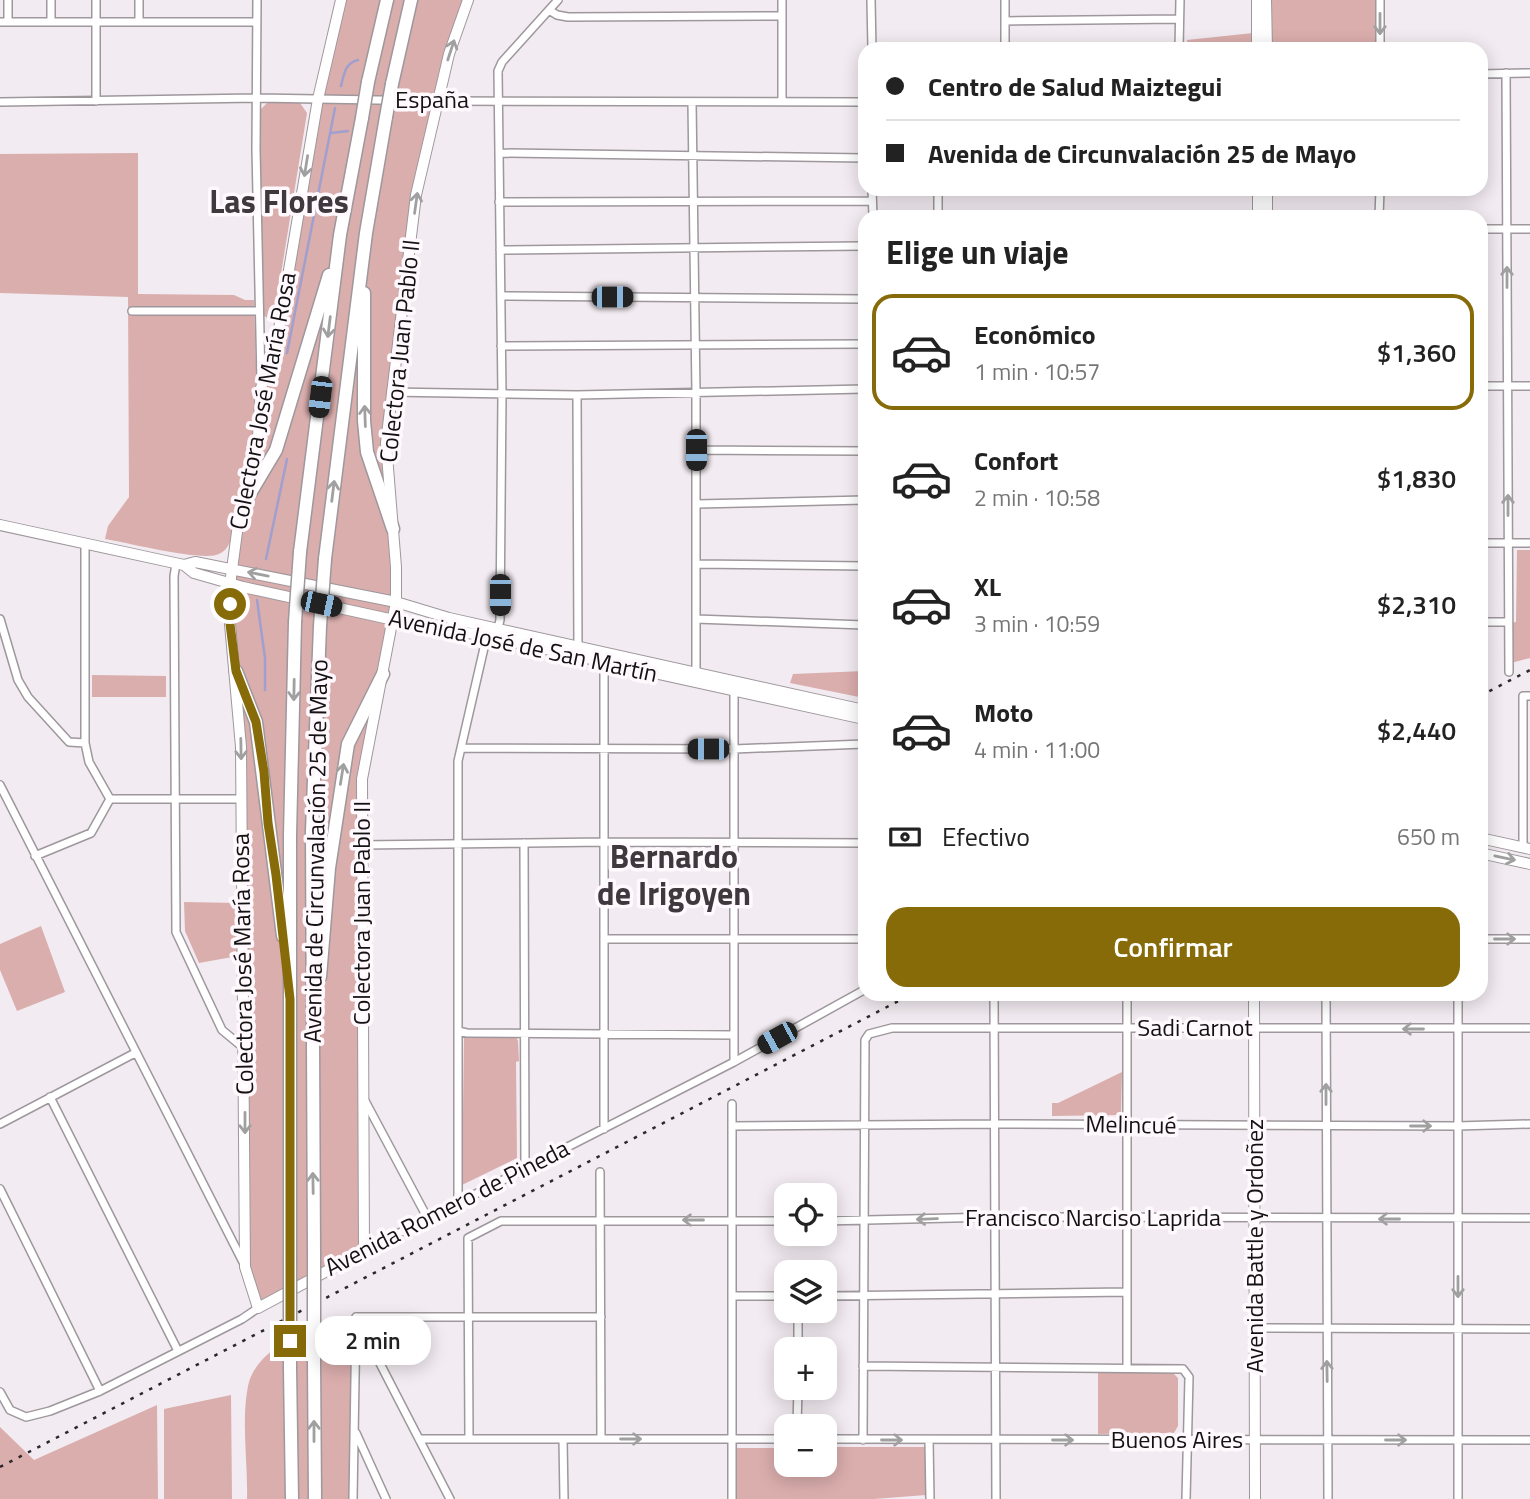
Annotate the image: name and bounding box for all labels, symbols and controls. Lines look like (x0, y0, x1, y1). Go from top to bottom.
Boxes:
one-way arrow (1373, 13, 1387, 36)
one-way arrow (445, 39, 458, 61)
text: Centro de Salud Maiztegui (928, 67, 1222, 106)
street label: España (395, 81, 469, 117)
text: Avenida de Circunvalación 25 de Mayo (928, 134, 1356, 173)
one-way arrow (299, 154, 312, 177)
district label: Las Flores (209, 177, 349, 225)
one-way arrow (409, 192, 422, 215)
text: Elige un viaje (886, 228, 1069, 276)
street label: Colectora Juan Pablo II (369, 237, 429, 464)
one-way arrow (1500, 266, 1514, 289)
street label: Colectora José María Rosa (219, 269, 305, 533)
car (592, 287, 634, 308)
one-way arrow (322, 315, 335, 338)
text: Económico (974, 315, 1096, 354)
icon: car (890, 321, 953, 384)
text: $1,360 (1377, 333, 1456, 372)
text: 1 min · 10:57 (974, 354, 1100, 389)
car (308, 375, 333, 419)
one-way arrow (358, 405, 371, 428)
car (686, 429, 707, 471)
text: Confort (974, 441, 1058, 480)
icon: car (890, 447, 953, 510)
text: $1,830 (1377, 459, 1456, 498)
one-way arrow (326, 480, 339, 503)
text: 2 min · 10:58 (974, 480, 1100, 515)
one-way arrow (1501, 493, 1515, 516)
one-way arrow (247, 567, 270, 580)
text: XL (974, 567, 1001, 606)
icon: car (890, 573, 953, 636)
car (490, 574, 511, 616)
text: $2,310 (1377, 585, 1456, 624)
route start (214, 588, 246, 620)
car (299, 589, 344, 619)
street label: Avenida José de San Martín (386, 599, 661, 691)
text: 3 min · 10:59 (974, 606, 1100, 641)
street label: Avenida de Circunvalación 25 de Mayo (294, 659, 336, 1043)
one-way arrow (287, 678, 300, 701)
text: Moto (974, 693, 1033, 732)
icon: car (890, 699, 953, 762)
text: $2,440 (1377, 711, 1456, 750)
text: 4 min · 11:00 (974, 732, 1100, 767)
one-way arrow (234, 737, 248, 760)
car (688, 739, 730, 760)
one-way arrow (336, 763, 349, 786)
street label: Colectora Juan Pablo II (343, 801, 379, 1025)
text: Efectivo (942, 817, 1030, 856)
icon: cash (886, 818, 924, 856)
text: 650 m (1397, 819, 1460, 854)
district label: Bernardo de Irigoyen (597, 832, 751, 917)
street label: Colectora José María Rosa (222, 833, 262, 1095)
one-way arrow (1493, 852, 1516, 866)
button: Confirmar (886, 907, 1460, 987)
one-way arrow (1493, 932, 1516, 946)
street label: Sadi Carnot (1137, 1009, 1253, 1045)
car (754, 1019, 801, 1057)
one-way arrow (1402, 1022, 1425, 1036)
one-way arrow (1319, 1083, 1333, 1106)
street label: Melincué (1085, 1105, 1177, 1143)
one-way arrow (238, 1111, 252, 1134)
street label: Avenida Battle y Ordoñez (1236, 1119, 1272, 1373)
one-way arrow (1409, 1119, 1432, 1132)
street label: Avenida Romero de Pineda (318, 1130, 575, 1284)
one-way arrow (306, 1172, 320, 1195)
map controls (774, 1183, 837, 1477)
button: locate (774, 1183, 837, 1246)
street label: Francisco Narciso Laprida (965, 1199, 1221, 1235)
one-way arrow (1378, 1212, 1401, 1226)
one-way arrow (682, 1213, 705, 1227)
one-way arrow (916, 1213, 939, 1226)
button: layers (774, 1260, 837, 1323)
one-way arrow (1451, 1276, 1465, 1299)
callout: 2 min (314, 1316, 430, 1366)
text: 2 min (345, 1323, 401, 1358)
route end (274, 1325, 306, 1357)
button: + (774, 1337, 837, 1400)
one-way arrow (1320, 1360, 1334, 1383)
button: − (774, 1414, 837, 1477)
one-way arrow (307, 1420, 321, 1443)
street label: Buenos Aires (1111, 1421, 1243, 1457)
one-way arrow (619, 1432, 642, 1446)
one-way arrow (881, 1433, 904, 1447)
one-way arrow (1051, 1433, 1074, 1447)
one-way arrow (1384, 1433, 1407, 1447)

